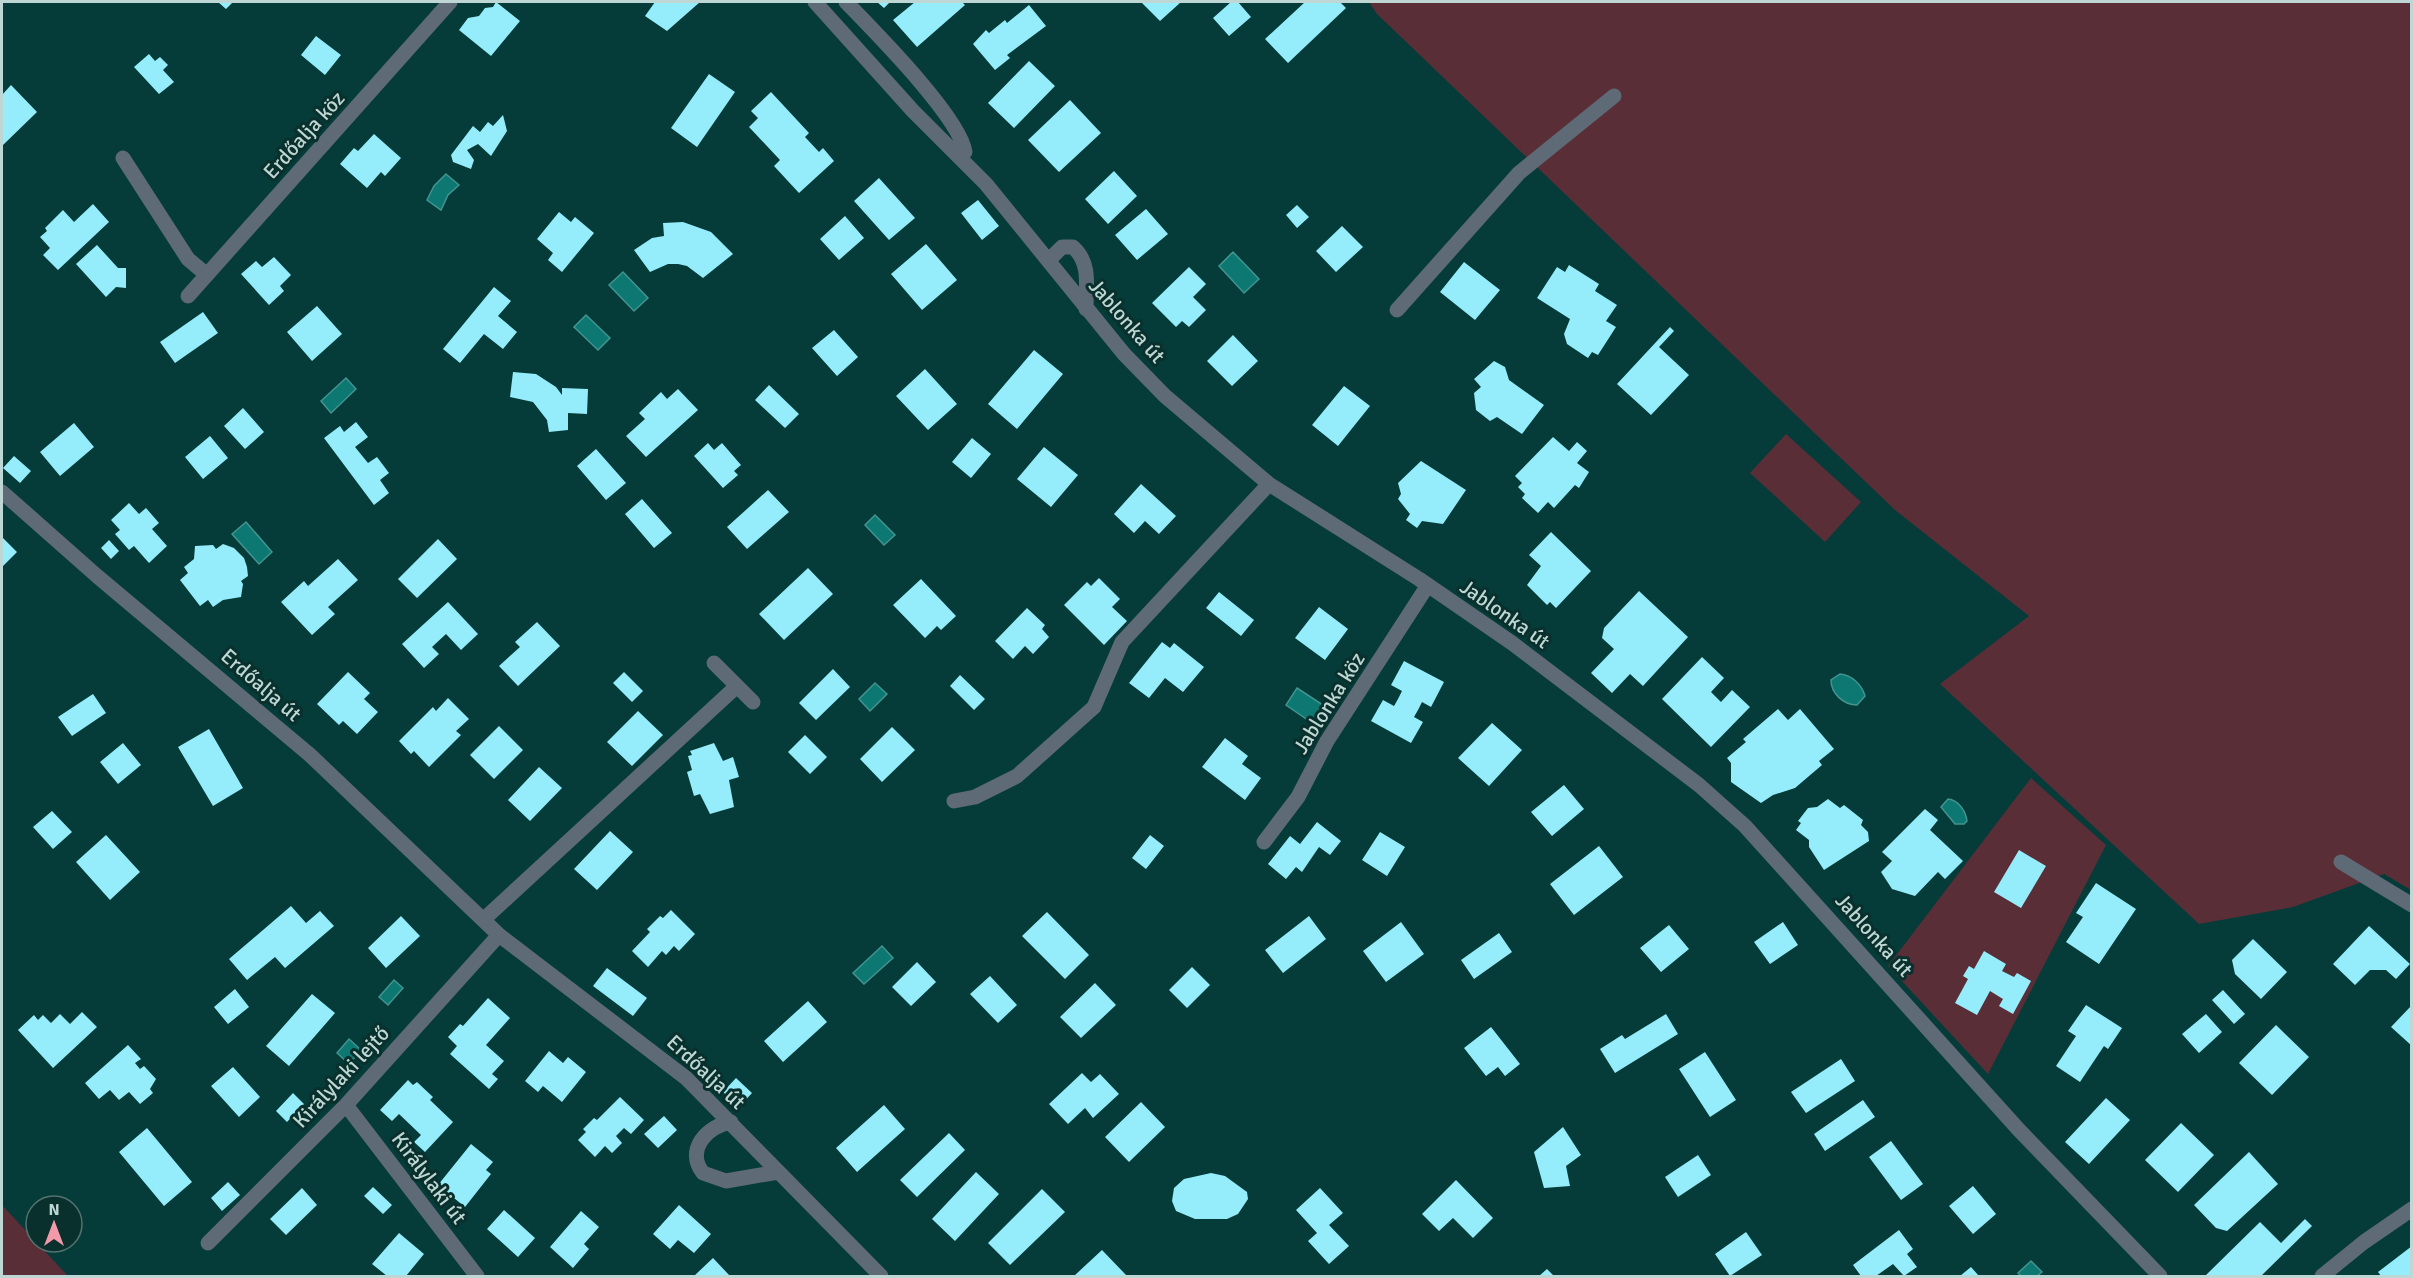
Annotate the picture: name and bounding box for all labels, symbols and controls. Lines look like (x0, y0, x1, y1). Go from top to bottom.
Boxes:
street label: Erdőalja köz (258, 86, 350, 184)
street label: Jablonka út (1083, 273, 1171, 369)
street label: Jablonka út (1455, 574, 1555, 654)
street label: Erdőalja út (215, 643, 307, 727)
street label: Jablonka köz (1288, 647, 1370, 759)
street label: Jablonka út (1830, 888, 1918, 982)
street label: Királylaki lejtő (287, 1021, 395, 1133)
street label: Erdőalja út (661, 1029, 751, 1115)
street label: Királylaki út (386, 1127, 472, 1229)
north arrow (24, 1194, 84, 1254)
text: N (48, 1200, 60, 1220)

